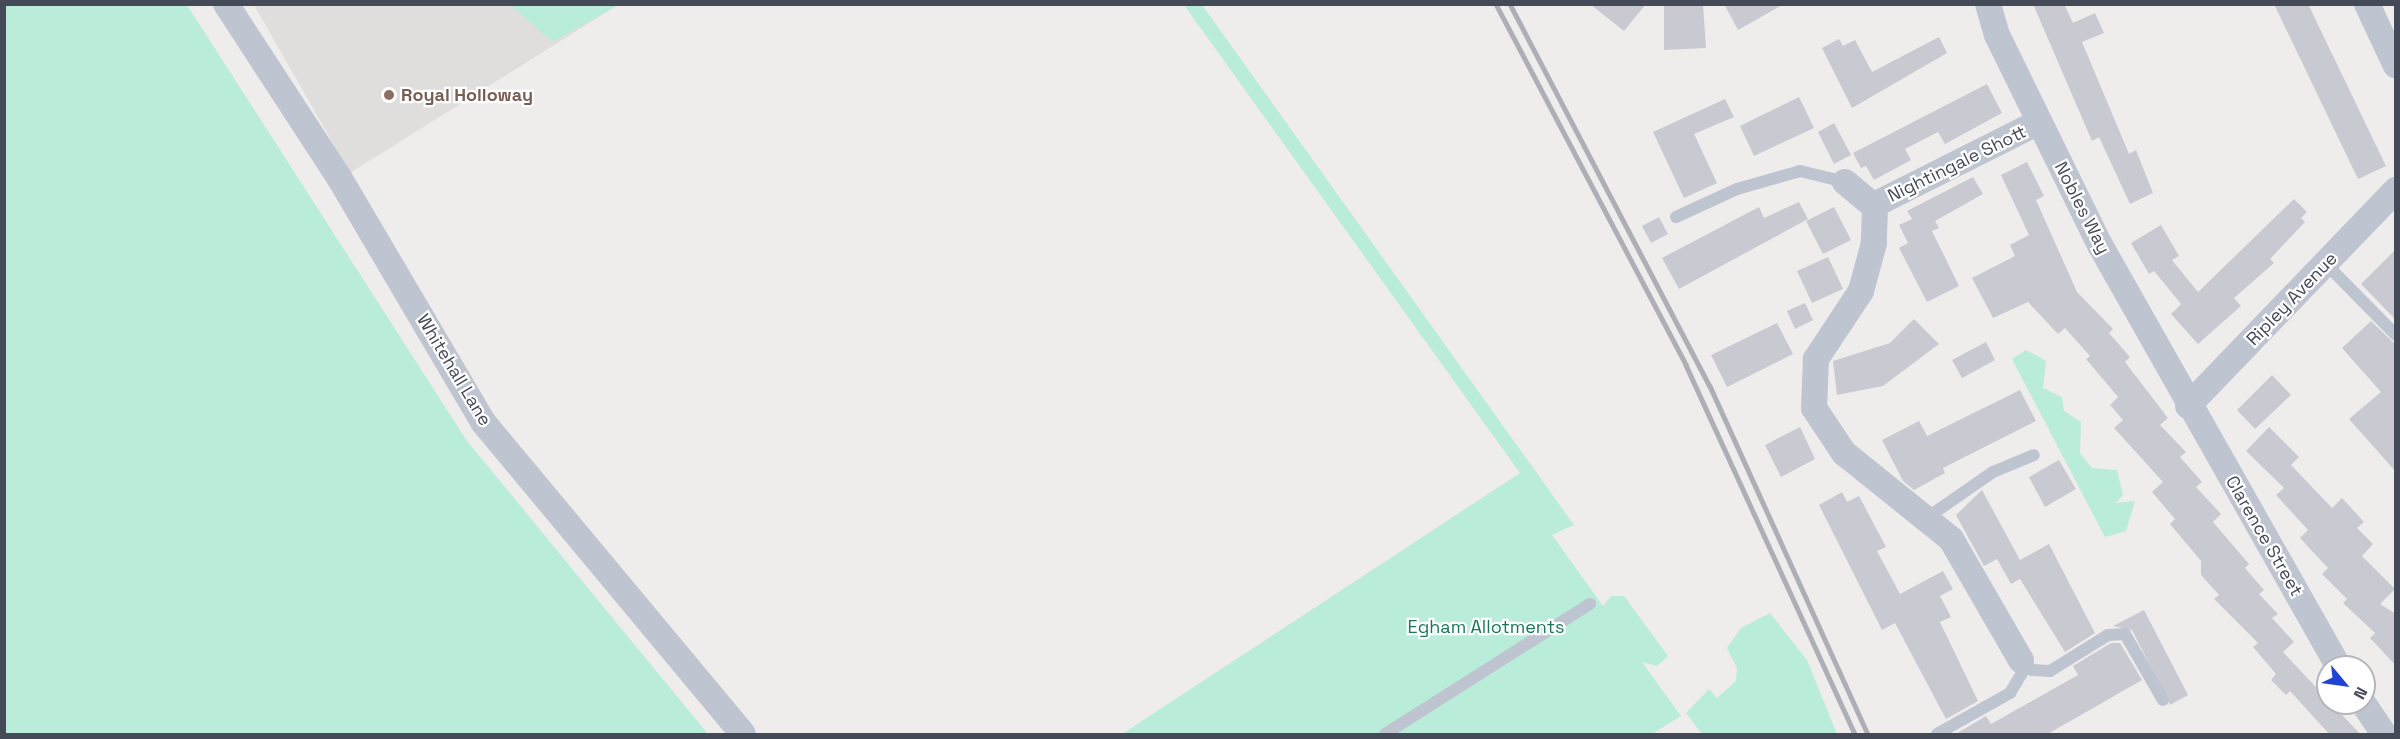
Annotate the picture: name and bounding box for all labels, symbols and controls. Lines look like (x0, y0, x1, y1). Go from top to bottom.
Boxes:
place label: Royal Holloway (401, 84, 533, 106)
marker: Royal Holloway (382, 88, 396, 102)
street label: Nightingale Shott (1884, 121, 2030, 207)
street label: Nobles Way (2050, 158, 2114, 258)
street label: Ripley Avenue (2242, 248, 2342, 350)
street label: Whitehall Lane (412, 310, 496, 430)
street label: Clarence Street (2221, 472, 2307, 600)
park label: Egham Allotments (1407, 616, 1565, 638)
north arrow (2316, 655, 2376, 715)
text: N (2349, 683, 2372, 703)

